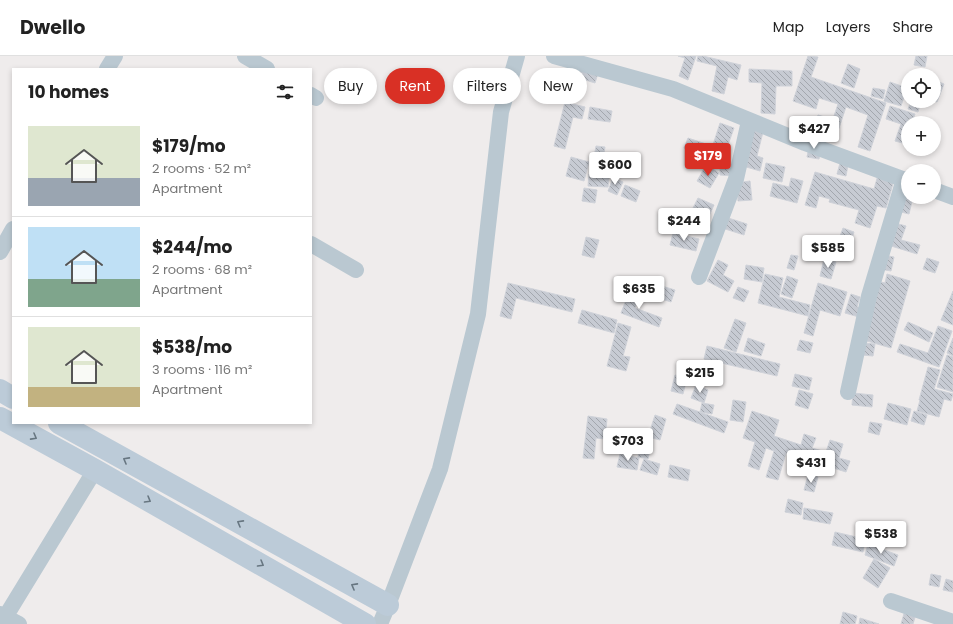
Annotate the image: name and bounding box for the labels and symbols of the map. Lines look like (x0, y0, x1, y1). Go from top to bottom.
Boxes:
pin: $427 (790, 116, 838, 150)
pin: $179 (684, 143, 732, 177)
pin: $600 (591, 152, 639, 186)
pin: $244 (660, 208, 708, 242)
pin: $585 (804, 235, 852, 269)
pin: $635 (615, 276, 663, 310)
pin: $215 (676, 360, 724, 394)
pin: $703 (604, 428, 652, 462)
one-way arrow (30, 432, 37, 439)
pin: $431 (787, 450, 835, 484)
one-way arrow (123, 458, 131, 465)
one-way arrow (144, 495, 151, 502)
one-way arrow (237, 521, 244, 528)
pin: $538 (857, 521, 905, 555)
one-way arrow (257, 560, 264, 567)
one-way arrow (351, 584, 358, 591)

